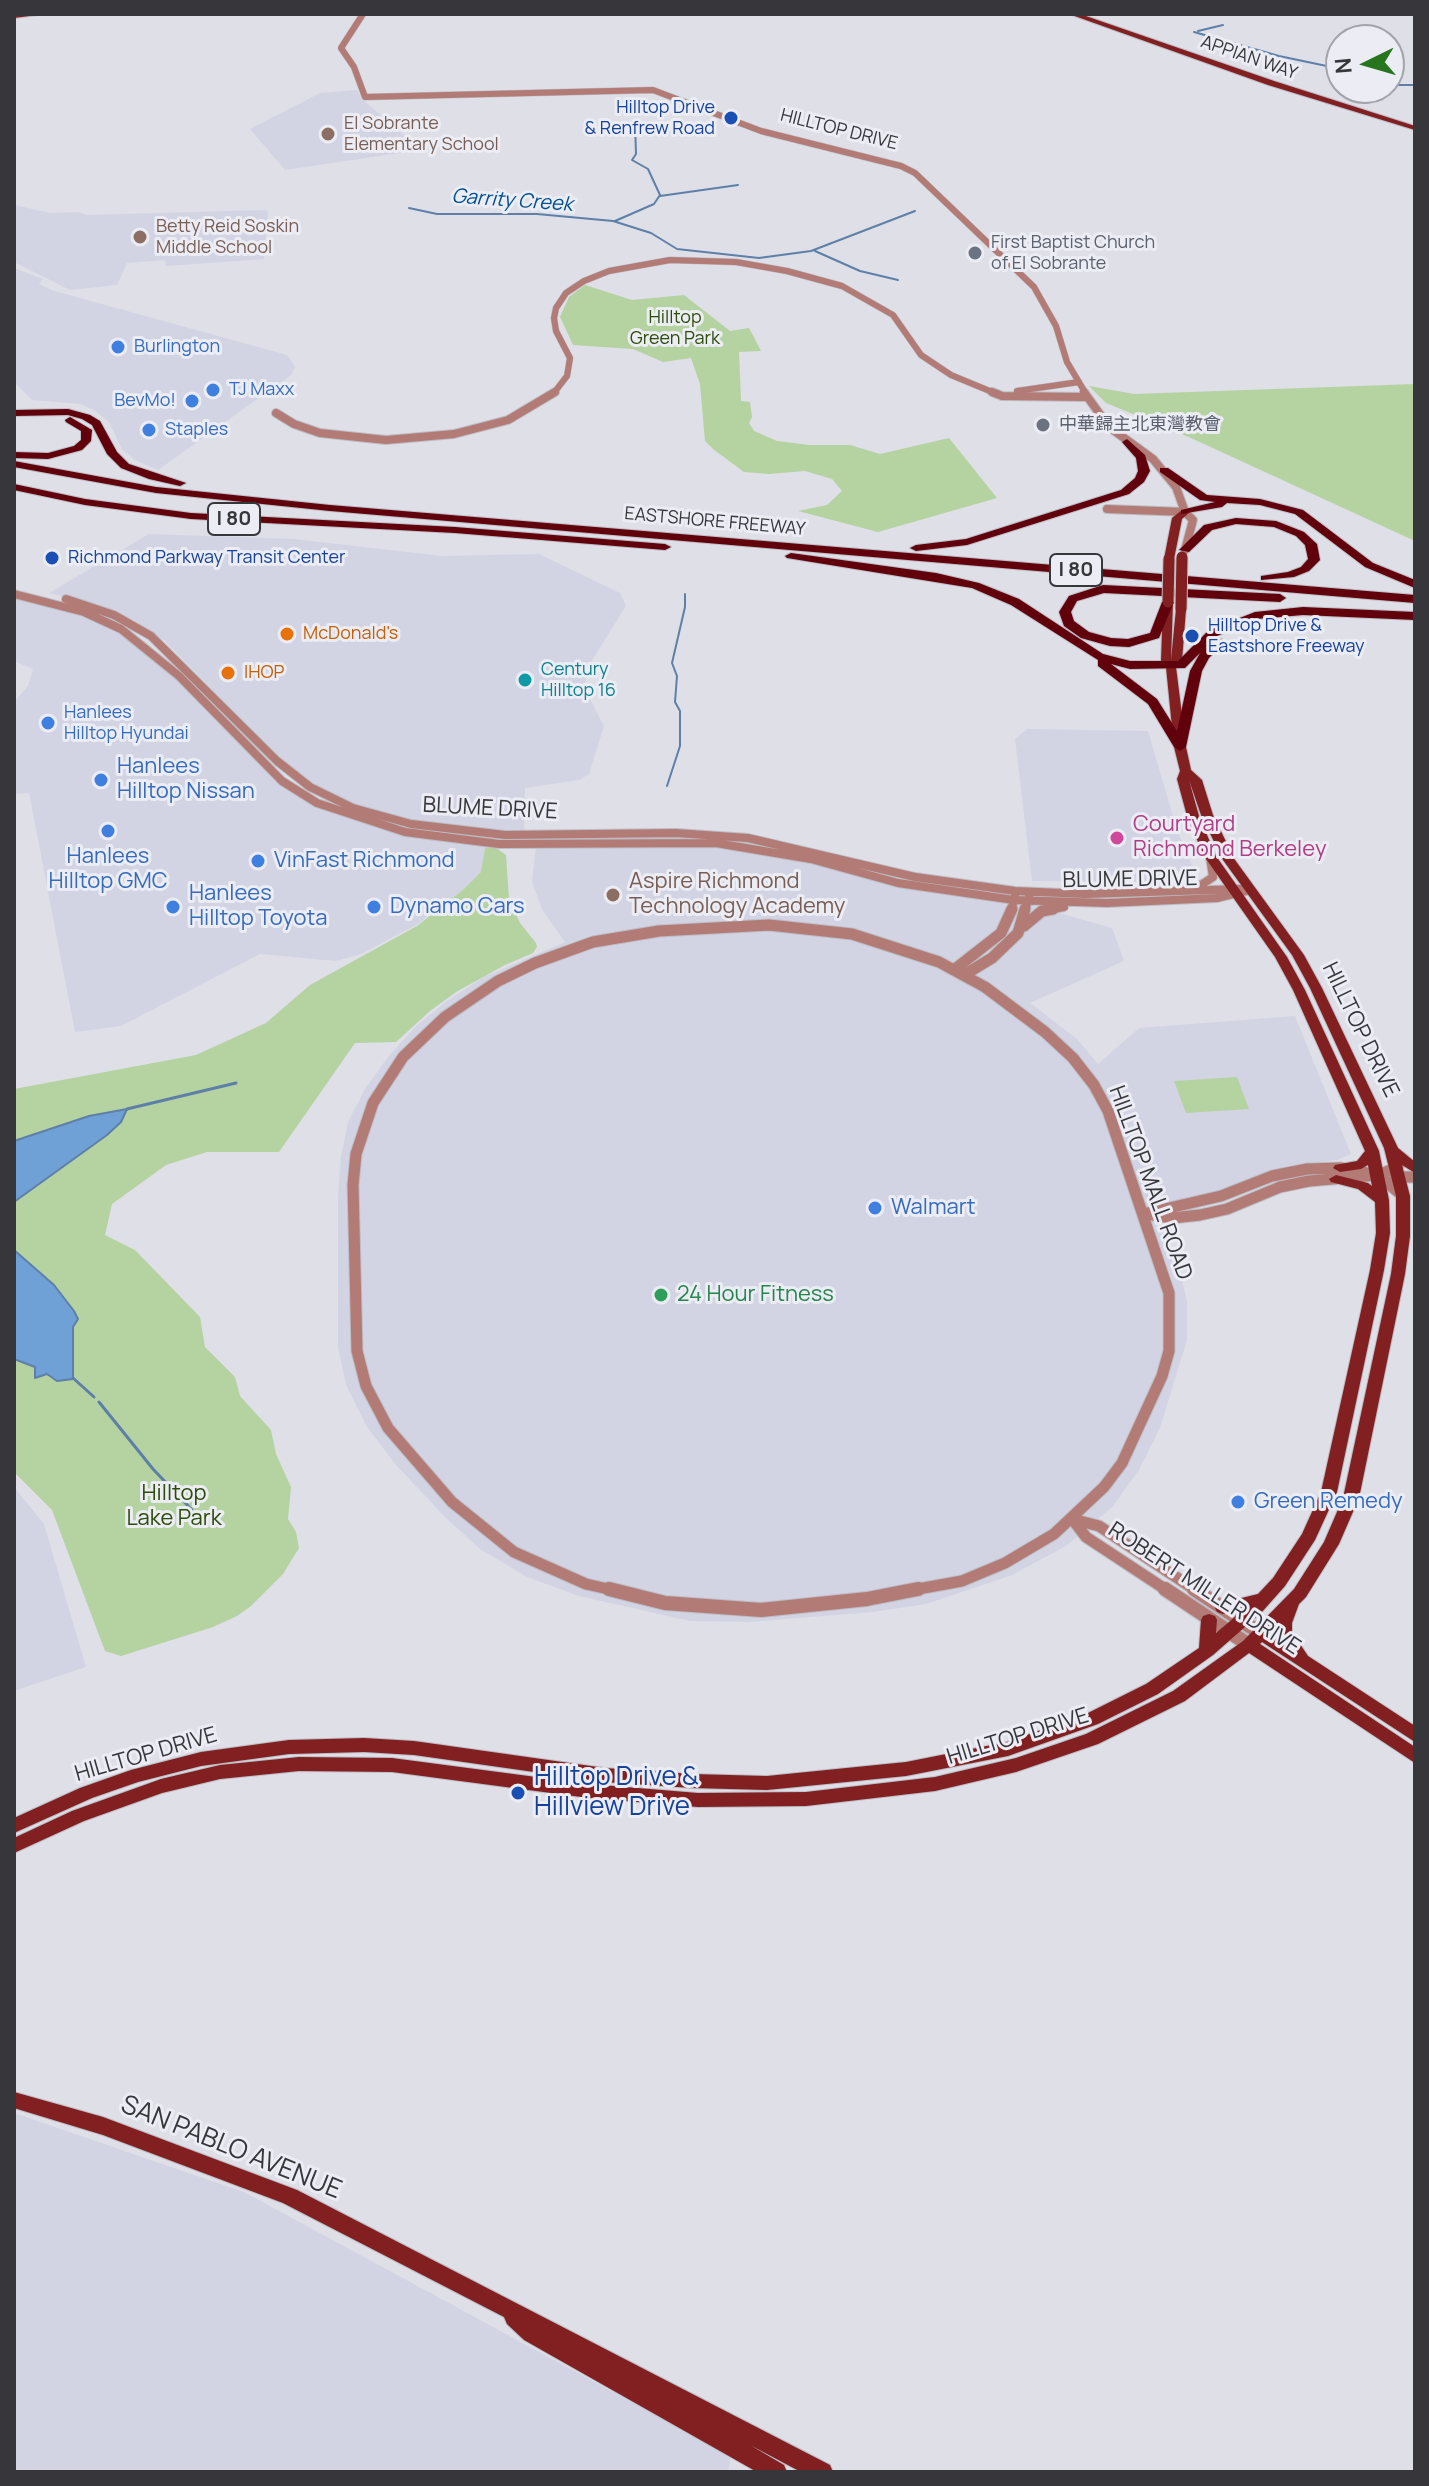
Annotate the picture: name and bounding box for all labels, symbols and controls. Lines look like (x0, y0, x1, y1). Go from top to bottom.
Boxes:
north arrow (1325, 24, 1405, 104)
street label: APPIAN WAY (1198, 31, 1300, 85)
text: N (1327, 57, 1359, 75)
place label: Hilltop Drive & Renfrew Road (584, 97, 715, 140)
street label: HILLTOP DRIVE (778, 105, 900, 155)
marker: Hilltop Drive & Renfrew Road (722, 109, 740, 127)
place label: El Sobrante Elementary School (344, 113, 499, 156)
marker: El Sobrante Elementary School (319, 125, 337, 143)
water label: Garrity Creek (451, 185, 573, 217)
place label: Betty Reid Soskin Middle School (156, 216, 299, 258)
marker: Betty Reid Soskin Middle School (131, 228, 149, 246)
place label: First Baptist Church of El Sobrante (991, 232, 1155, 274)
marker: First Baptist Church of El Sobrante (966, 244, 984, 262)
park label: Hilltop Green Park (630, 307, 720, 350)
place label: Burlington (134, 336, 220, 358)
marker: Burlington (109, 338, 127, 356)
place label: TJ Maxx (229, 379, 294, 401)
marker: TJ Maxx (204, 381, 222, 399)
place label: BevMo! (114, 390, 176, 412)
marker: BevMo! (183, 392, 201, 410)
place label: 中華歸主北東灣教會 (1059, 414, 1221, 436)
marker: 中華歸主北東灣教會 (1034, 416, 1052, 434)
place label: Staples (165, 419, 228, 441)
marker: Staples (140, 421, 158, 439)
road number: I 80 (208, 503, 260, 535)
street label: EASTSHORE FREEWAY (624, 503, 806, 541)
place label: Richmond Parkway Transit Center (68, 547, 345, 569)
marker: Richmond Parkway Transit Center (43, 549, 61, 567)
road number: I 80 (1050, 554, 1102, 586)
place label: Hilltop Drive & Eastshore Freeway (1208, 615, 1364, 658)
place label: McDonald's (303, 623, 398, 645)
marker: McDonald's (278, 625, 296, 643)
marker: Hilltop Drive & Eastshore Freeway (1183, 627, 1201, 645)
place label: Century Hilltop 16 (541, 659, 616, 702)
place label: IHOP (244, 662, 284, 684)
marker: IHOP (219, 664, 237, 682)
marker: Century Hilltop 16 (516, 671, 534, 689)
place label: Hanlees Hilltop Hyundai (64, 702, 189, 744)
marker: Hanlees Hilltop Hyundai (39, 714, 57, 732)
place label: Hanlees Hilltop Nissan (117, 754, 255, 806)
marker: Hanlees Hilltop Nissan (92, 771, 110, 789)
street label: BLUME DRIVE (422, 792, 558, 826)
place label: Courtyard Richmond Berkeley (1133, 812, 1326, 864)
marker: Hanlees Hilltop GMC (99, 822, 117, 840)
marker: Courtyard Richmond Berkeley (1108, 829, 1126, 847)
place label: Hanlees Hilltop GMC (48, 844, 168, 896)
place label: VinFast Richmond (274, 848, 455, 874)
marker: VinFast Richmond (249, 852, 267, 870)
street label: BLUME DRIVE (1062, 866, 1198, 894)
place label: Aspire Richmond Technology Academy (629, 869, 845, 920)
place label: Hanlees Hilltop Toyota (189, 881, 327, 932)
marker: Aspire Richmond Technology Academy (604, 886, 622, 904)
place label: Dynamo Cars (390, 894, 525, 920)
marker: Hanlees Hilltop Toyota (164, 898, 182, 916)
marker: Dynamo Cars (365, 898, 383, 916)
street label: HILLTOP DRIVE (1316, 958, 1404, 1102)
street label: HILLTOP MALL ROAD (1103, 1082, 1197, 1284)
place label: Walmart (891, 1195, 976, 1221)
marker: Walmart (866, 1199, 884, 1217)
place label: 24 Hour Fitness (677, 1282, 834, 1308)
marker: 24 Hour Fitness (652, 1286, 670, 1304)
park label: Hilltop Lake Park (126, 1481, 222, 1532)
place label: Green Remedy (1254, 1489, 1403, 1515)
marker: Green Remedy (1229, 1493, 1247, 1511)
street label: ROBERT MILLER DRIVE (1103, 1517, 1305, 1661)
street label: HILLTOP DRIVE (944, 1703, 1092, 1771)
street label: HILLTOP DRIVE (72, 1722, 220, 1788)
place label: Hilltop Drive & Hillview Drive (534, 1762, 699, 1824)
marker: Hilltop Drive & Hillview Drive (509, 1784, 527, 1802)
street label: SAN PABLO AVENUE (116, 2090, 346, 2206)

